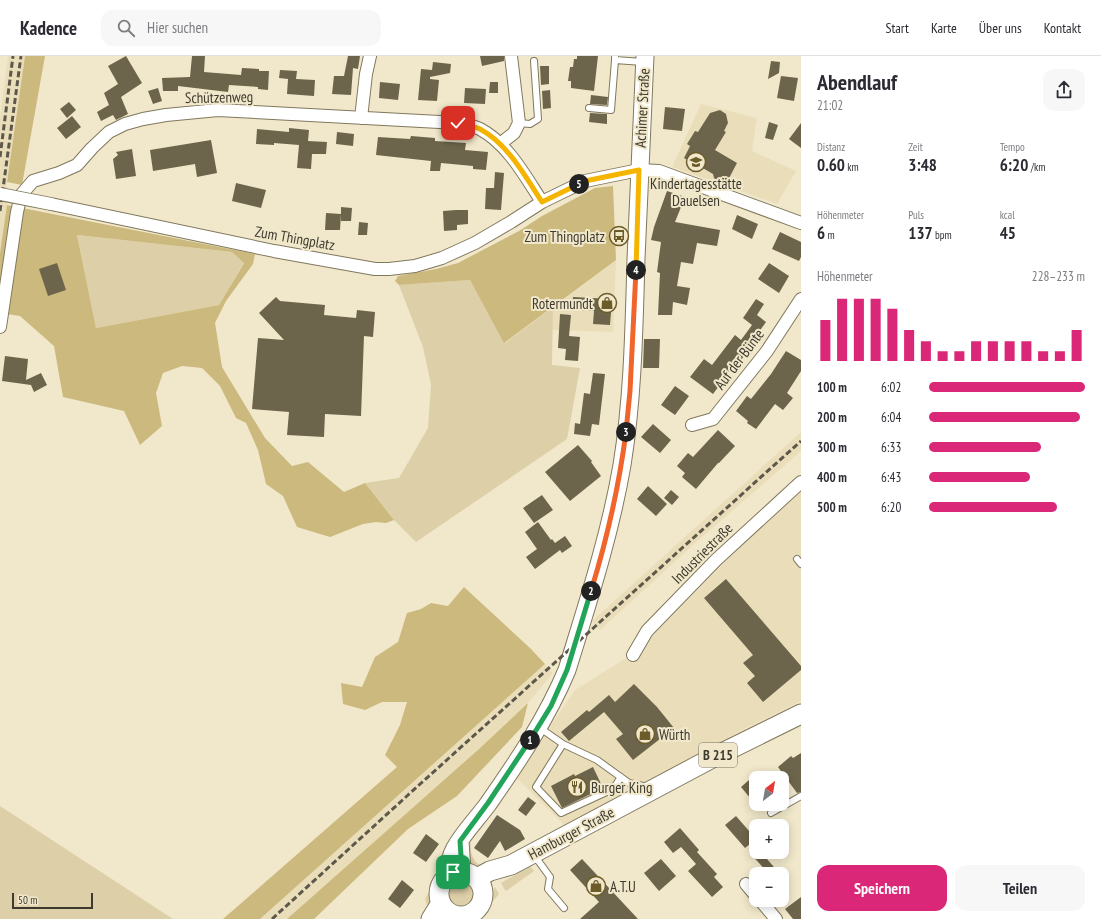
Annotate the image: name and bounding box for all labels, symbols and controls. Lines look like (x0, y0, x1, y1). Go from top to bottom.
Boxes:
search box (101, 10, 381, 46)
text: Kadence (20, 16, 77, 40)
icon: search (115, 17, 137, 39)
text: Hier suchen (147, 18, 208, 37)
text: Start (885, 19, 909, 37)
text: Karte (931, 19, 957, 37)
text: Über uns (979, 19, 1022, 37)
text: Kontakt (1044, 19, 1081, 37)
street label: Achimer Straße (630, 68, 654, 148)
text: Abendlauf (817, 68, 897, 96)
button: share (1043, 69, 1085, 111)
street label: Schützenweg (185, 87, 253, 107)
text: 21:02 (817, 97, 843, 114)
pin (441, 106, 475, 140)
icon: check (447, 112, 469, 134)
text: Distanz (817, 140, 845, 154)
text: Zeit (908, 140, 923, 154)
text: Tempo (1000, 140, 1025, 154)
school or university icon: Kindertagesstätte Dauelsen (685, 151, 707, 173)
text: 0.60 (817, 154, 845, 176)
text: 3:48 (908, 154, 937, 176)
text: 6:20 (1000, 154, 1028, 176)
text: km (845, 160, 859, 174)
text: /km (1028, 160, 1045, 174)
pin: 5 (569, 174, 589, 194)
place label: Kindertagesstätte Dauelsen (650, 174, 742, 210)
text: 5 (576, 177, 582, 191)
text: Höhenmeter (817, 208, 864, 222)
text: Puls (908, 208, 924, 222)
text: kcal (1000, 208, 1015, 222)
street label: Zum Thingplatz (254, 222, 336, 254)
text: 6 (817, 222, 825, 244)
text: 137 (908, 222, 933, 244)
text: 45 (1000, 222, 1016, 244)
bus stop icon: Zum Thingplatz (608, 225, 630, 247)
place label: Zum Thingplatz (524, 227, 605, 246)
text: m (825, 228, 835, 242)
text: bpm (933, 228, 952, 242)
pin: 4 (626, 260, 646, 280)
text: 4 (633, 263, 639, 277)
text: Höhenmeter (817, 268, 873, 285)
text: 228–233 m (1032, 268, 1085, 285)
shop icon: Rotermundt (596, 292, 618, 314)
place label: Rotermundt (532, 294, 593, 313)
street label: Auf der Bünte (710, 325, 768, 393)
text: 100 m (817, 379, 847, 396)
text: 6:02 (881, 379, 901, 396)
text: 200 m (817, 409, 847, 426)
text: 6:04 (881, 409, 901, 426)
pin: 3 (616, 422, 636, 442)
text: 3 (623, 425, 629, 439)
text: 300 m (817, 439, 847, 456)
text: 6:33 (881, 439, 901, 456)
text: 400 m (817, 469, 847, 486)
text: 6:43 (881, 469, 901, 486)
text: 500 m (817, 499, 847, 516)
text: 6:20 (881, 499, 901, 516)
street label: Industriestraße (667, 518, 737, 588)
pin: 2 (581, 581, 601, 601)
text: 2 (588, 584, 594, 598)
shop icon: Würth (634, 723, 656, 745)
place label: Würth (659, 725, 690, 744)
pin: 1 (520, 730, 540, 750)
text: 1 (527, 733, 533, 747)
road number: B 215 (699, 743, 737, 767)
north arrow (749, 771, 789, 811)
map controls (749, 771, 789, 907)
restaurant icon: Burger King (566, 776, 588, 798)
place label: Burger King (591, 778, 652, 797)
street label: Hamburger Straße (525, 802, 617, 864)
button: + (749, 819, 789, 859)
pin (436, 855, 470, 889)
icon: arrive (442, 861, 464, 883)
button: Speichern (817, 865, 947, 911)
button: Teilen (955, 865, 1085, 911)
button: − (749, 867, 789, 907)
shop icon: A.T.U (585, 875, 607, 897)
place label: A.T.U (610, 877, 636, 896)
scale bar (12, 891, 93, 910)
text: 50 m (18, 893, 37, 907)

